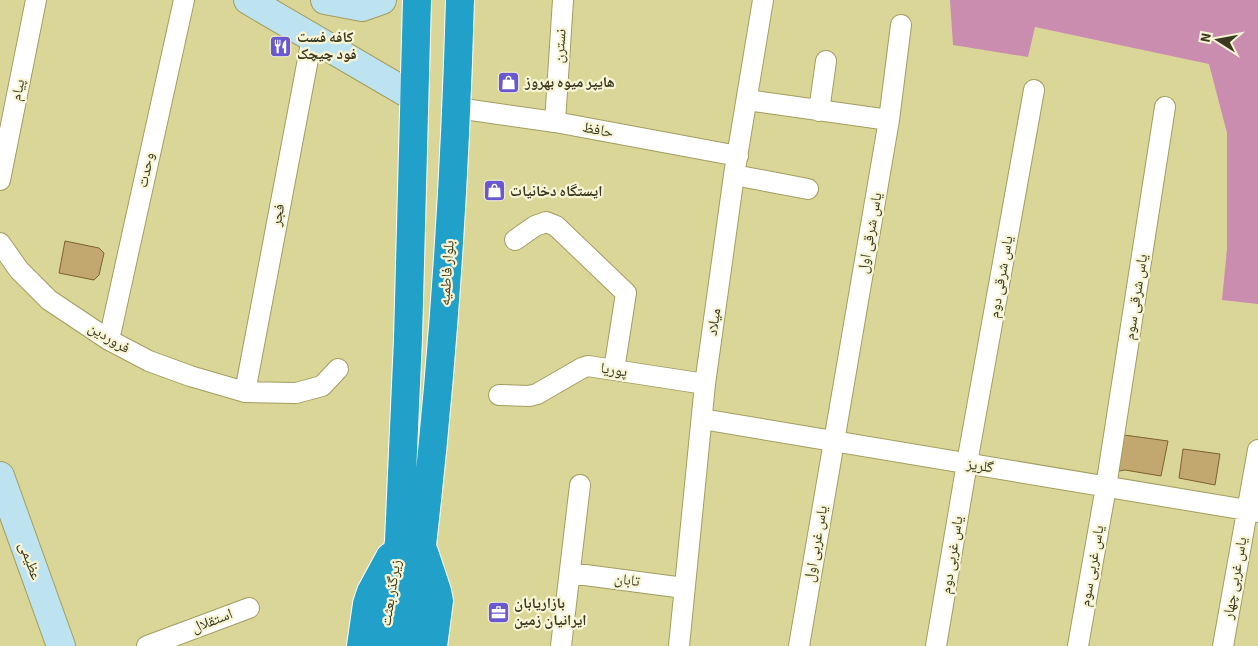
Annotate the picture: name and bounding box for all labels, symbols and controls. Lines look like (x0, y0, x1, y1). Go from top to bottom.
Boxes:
north arrow (1193, 15, 1243, 65)
place label: کافه فست فود چیچک (297, 27, 357, 65)
street label: نسترن (548, 28, 572, 64)
text: N (1196, 31, 1217, 44)
restaurant icon: کافه فست فود چیچک (269, 34, 293, 58)
shop icon: هایپر میوه بهروز (497, 70, 521, 94)
place label: هایپر میوه بهروز (524, 72, 615, 93)
street label: پیام (6, 77, 30, 103)
street label: حافظ (581, 117, 616, 143)
street label: وحدت (132, 151, 160, 189)
shop icon: ایستگاه دخانیات (482, 179, 506, 203)
place label: ایستگاه دخانیات (510, 181, 602, 202)
street label: یاس شرقی اول (853, 190, 888, 275)
street label: فجر (265, 202, 290, 229)
street label: یاس شرقی دوم (983, 234, 1019, 320)
street label: بلوار فاطمیه (434, 240, 460, 306)
street label: یاس شرقی سوم (1119, 252, 1153, 342)
street label: میلاد (702, 307, 726, 337)
street label: فروردین (84, 317, 134, 359)
street label: پوریا (599, 358, 629, 382)
street label: گلریز (964, 453, 995, 479)
street label: یاس غربی اول (799, 504, 833, 584)
street label: یاس غربی دوم (935, 514, 969, 596)
street label: یاس غربی سوم (1075, 523, 1110, 608)
street label: یاس غربی چهار (1217, 535, 1253, 622)
street label: عظیمی (13, 539, 47, 583)
street label: زیرگذر بعثت (375, 558, 407, 628)
street label: تابان (613, 568, 642, 592)
place label: بازاریابان ایرانیان زمین (514, 593, 587, 631)
office icon: بازاریابان ایرانیان زمین (486, 600, 510, 624)
street label: استقلال (188, 604, 236, 638)

